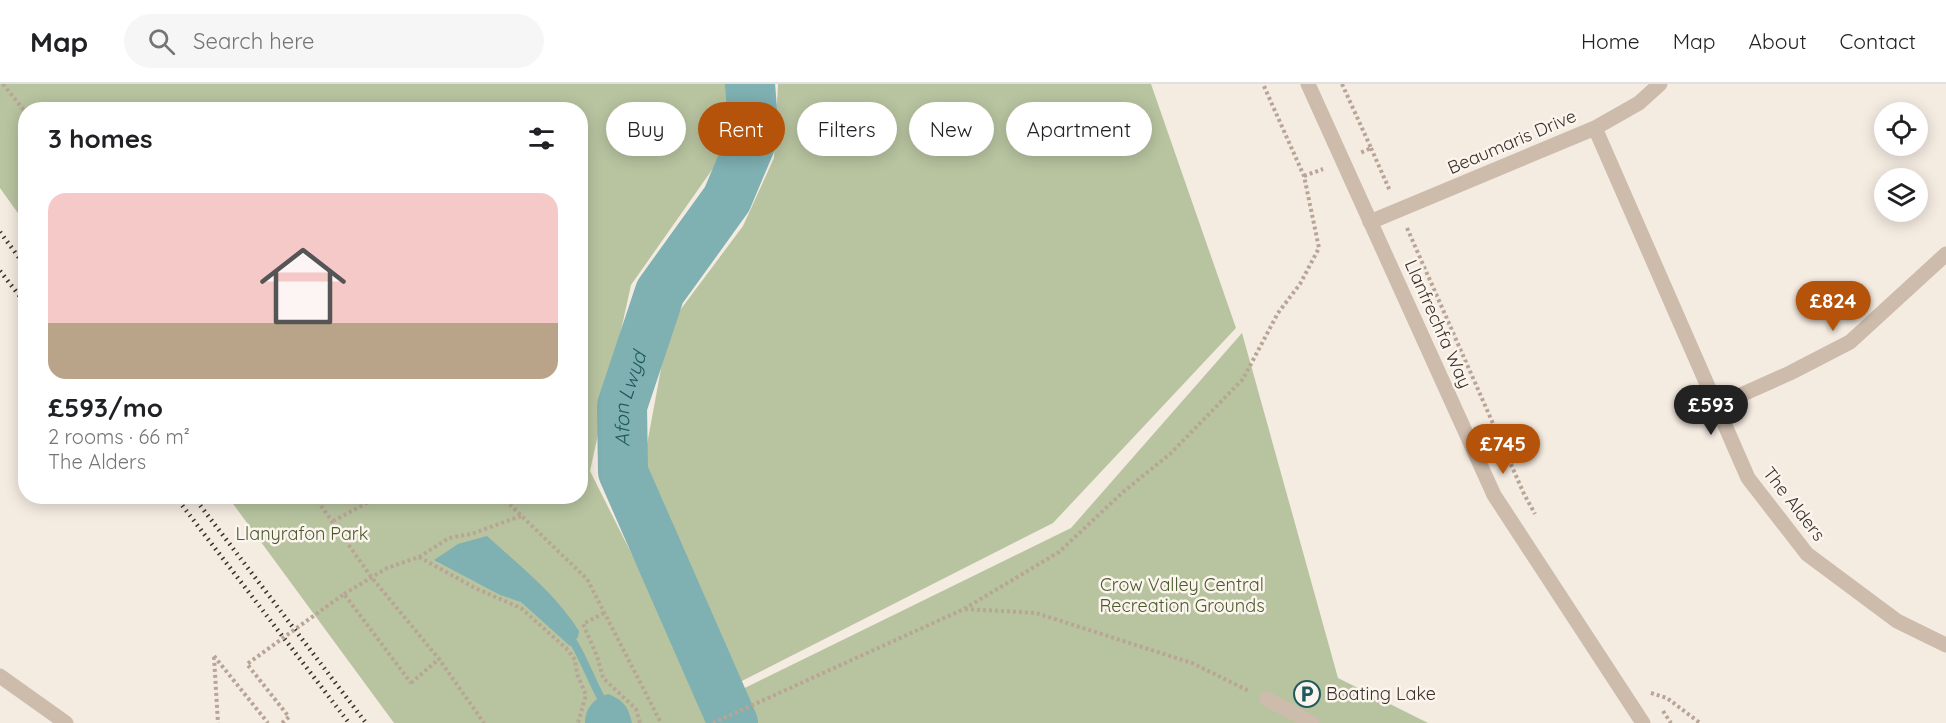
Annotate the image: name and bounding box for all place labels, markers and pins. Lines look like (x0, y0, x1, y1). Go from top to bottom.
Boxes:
pin: £824 (1797, 281, 1869, 332)
pin: £593 (1675, 385, 1747, 436)
pin: £745 (1467, 424, 1539, 475)
parking icon: Boating Lake (1292, 679, 1322, 709)
place label: Boating Lake (1326, 682, 1436, 705)

